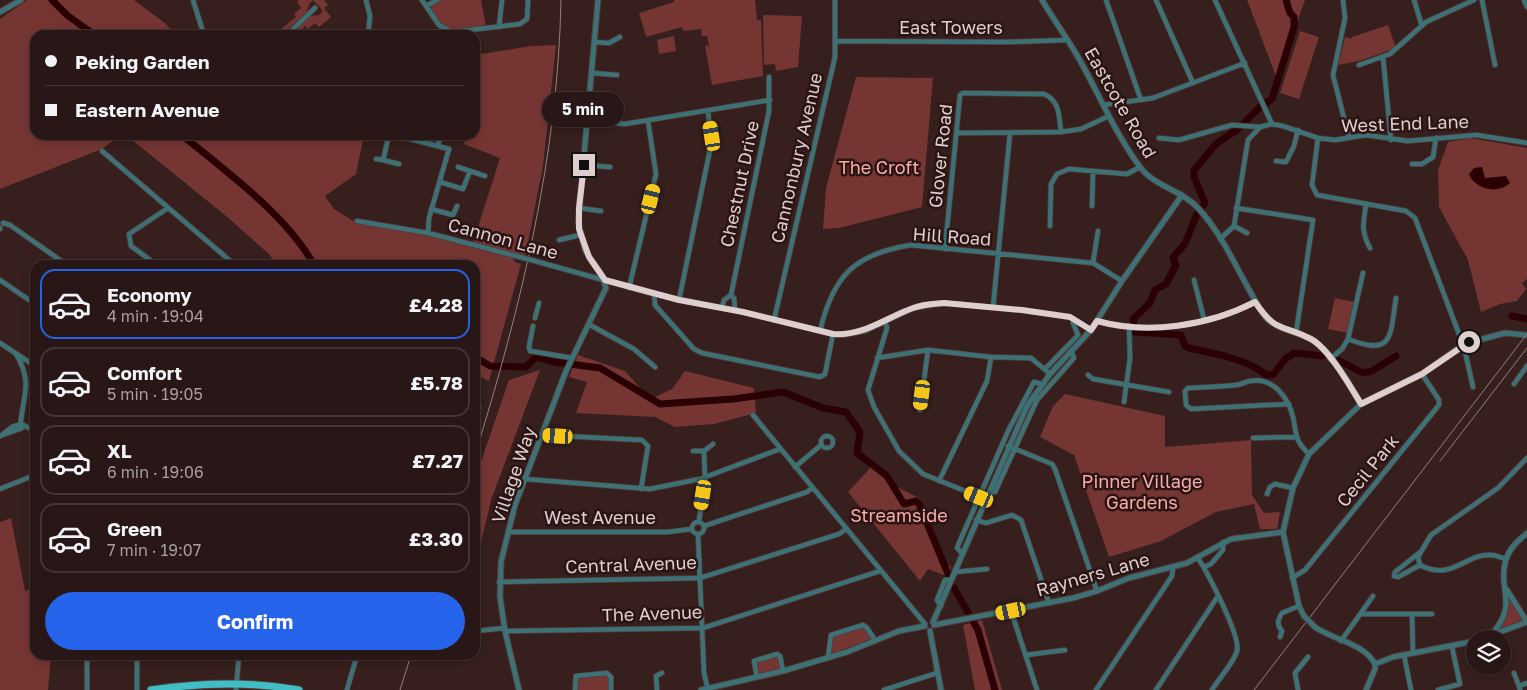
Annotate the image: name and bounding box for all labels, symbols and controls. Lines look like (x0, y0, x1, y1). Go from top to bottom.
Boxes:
street label: East Towers (899, 16, 1003, 38)
street label: Eastcote Road (1080, 43, 1162, 162)
text: Peking Garden (75, 50, 209, 73)
street label: Cannonbury Avenue (766, 70, 826, 245)
callout: 5 min (543, 92, 625, 128)
text: Eastern Avenue (75, 98, 220, 121)
text: 5 min (562, 99, 604, 119)
street label: Glover Road (924, 103, 956, 209)
street label: West End Lane (1341, 110, 1469, 136)
street label: Chestnut Drive (715, 119, 763, 249)
car (702, 120, 721, 152)
route end (573, 154, 595, 176)
park label: The Croft (839, 156, 919, 178)
car (640, 183, 661, 215)
street label: Cannon Lane (446, 213, 561, 263)
street label: Hill Road (912, 222, 992, 250)
icon: car (47, 282, 92, 327)
text: Economy (107, 283, 192, 306)
text: £4.28 (409, 293, 463, 316)
text: 4 min · 19:04 (107, 306, 204, 326)
route start (1458, 331, 1480, 353)
icon: car (47, 360, 92, 405)
text: Comfort (107, 361, 182, 384)
text: £5.78 (410, 371, 463, 394)
car (912, 379, 931, 411)
text: 5 min · 19:05 (107, 384, 203, 404)
street label: Village Way (486, 423, 540, 526)
car (542, 428, 573, 444)
street label: Cecil Park (1331, 430, 1403, 511)
icon: car (47, 438, 92, 483)
text: XL (107, 439, 132, 462)
text: £7.27 (412, 449, 463, 472)
text: 6 min · 19:06 (107, 462, 204, 482)
park label: Pinner Village Gardens (1082, 470, 1202, 513)
car (693, 479, 712, 511)
car (962, 484, 995, 510)
park label: Streamside (850, 504, 948, 526)
street label: West Avenue (544, 506, 656, 528)
icon: car (47, 516, 92, 561)
text: Green (107, 517, 162, 540)
text: £3.30 (409, 527, 463, 550)
text: 7 min · 19:07 (107, 540, 201, 560)
street label: Rayners Lane (1034, 547, 1152, 601)
street label: Central Avenue (565, 551, 697, 577)
button: Confirm (45, 592, 465, 650)
street label: The Avenue (601, 600, 703, 626)
car (994, 601, 1027, 621)
map controls (1466, 630, 1511, 675)
button: layers (1466, 630, 1511, 675)

